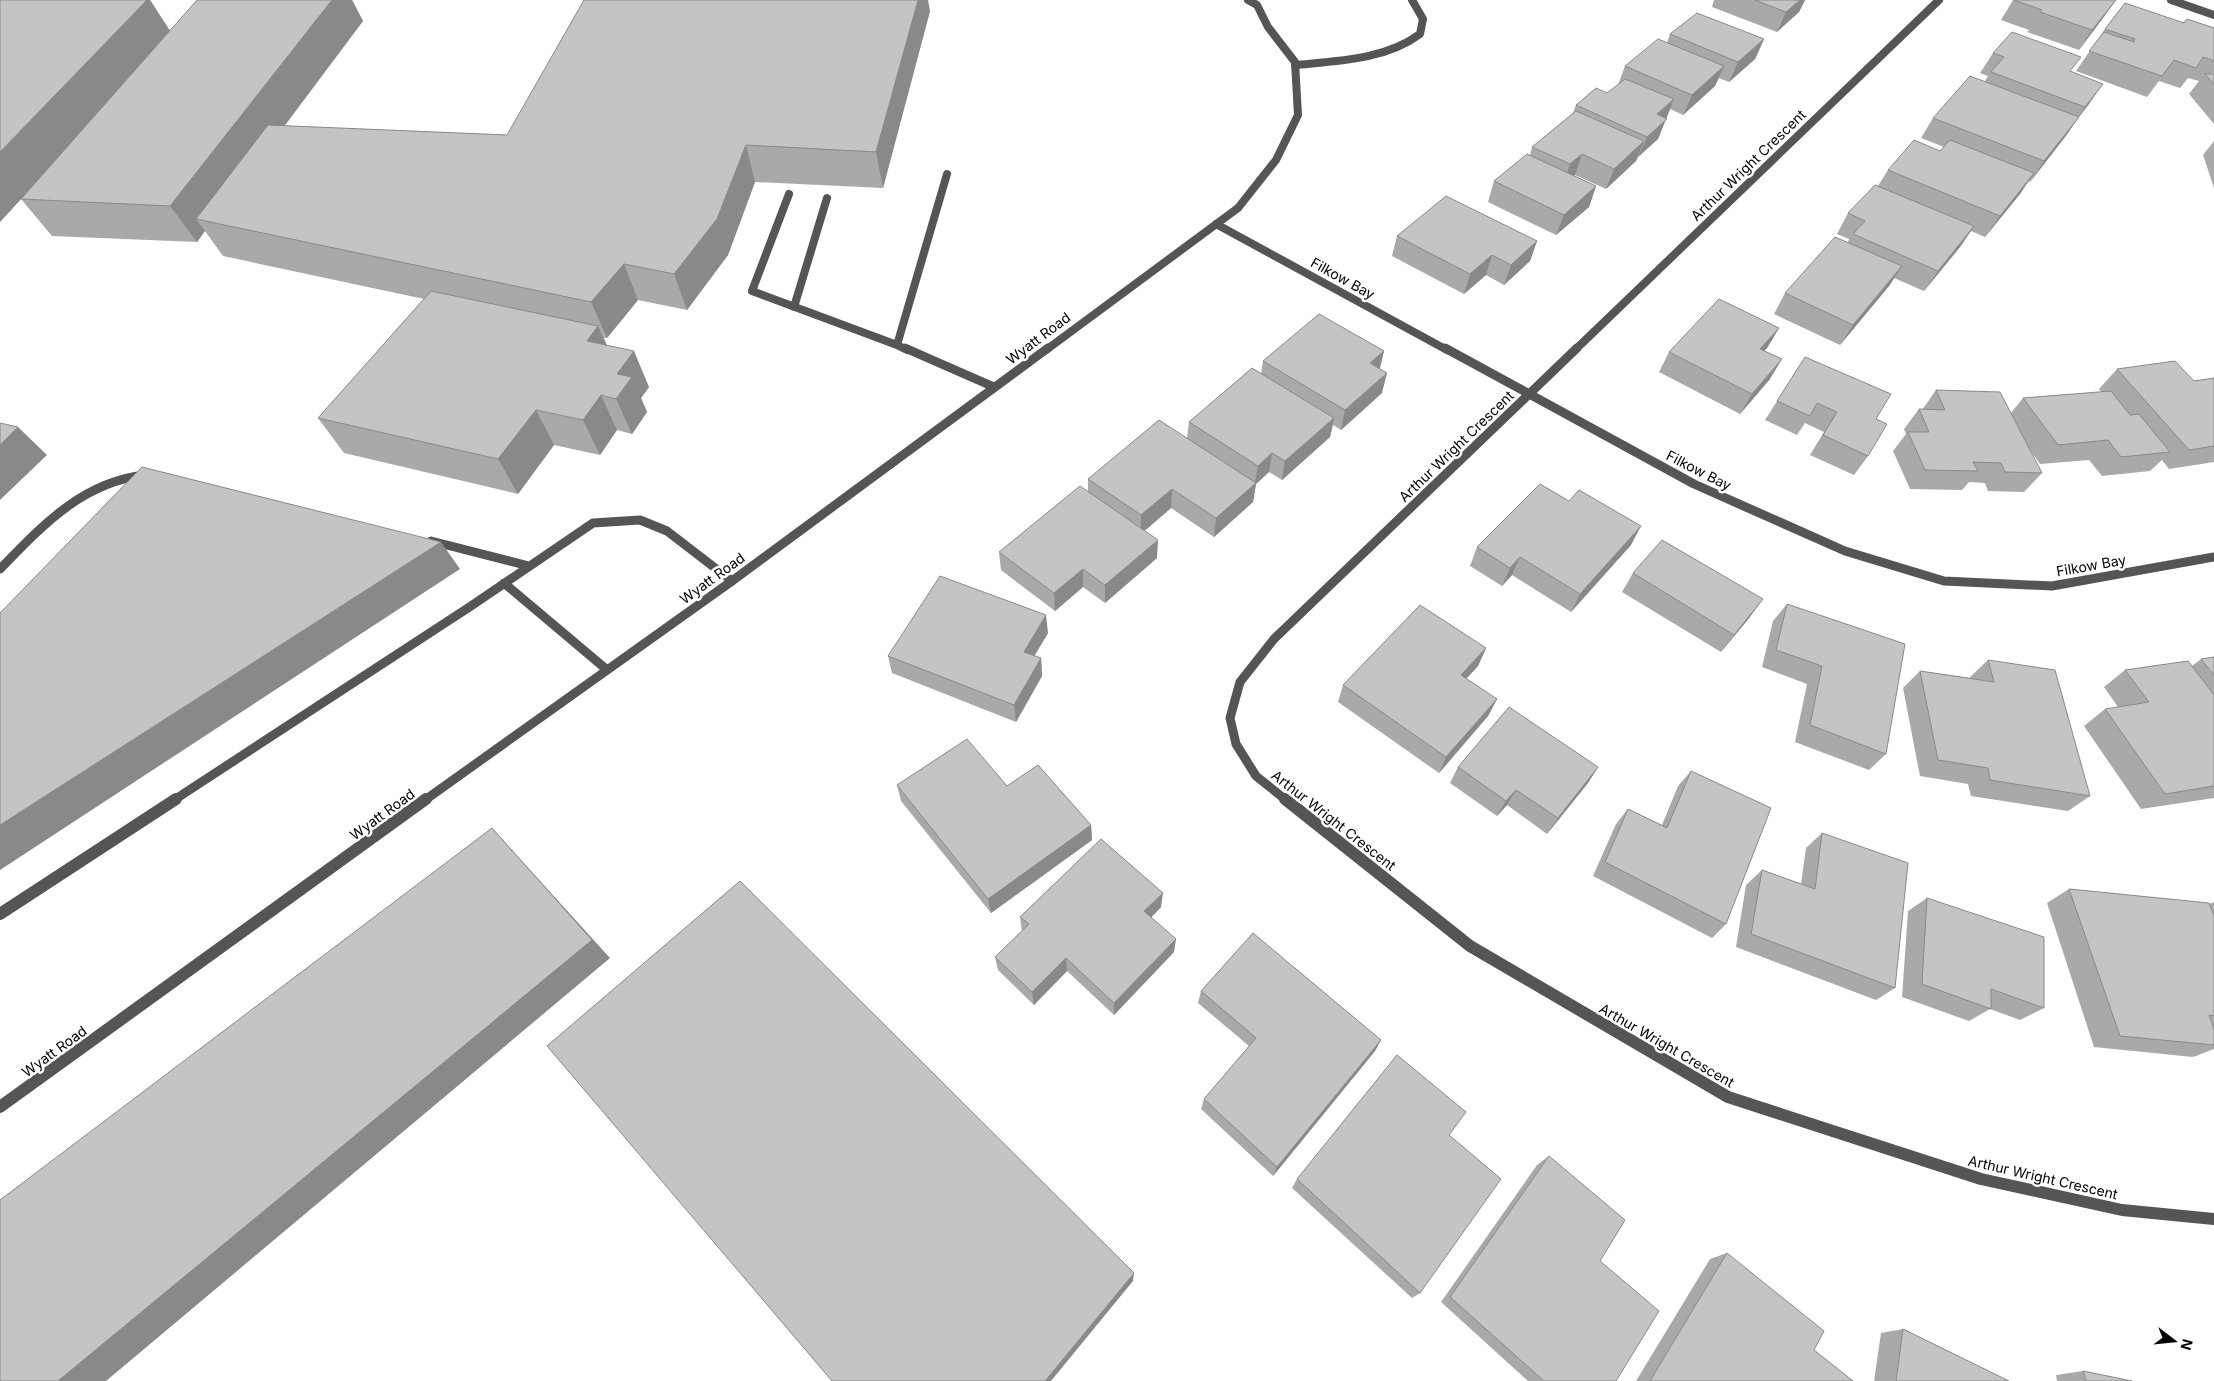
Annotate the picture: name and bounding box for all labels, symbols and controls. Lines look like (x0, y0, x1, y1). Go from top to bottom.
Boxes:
street label: Arthur Wright Crescent (1687, 105, 1809, 224)
street label: Filkow Bay (1308, 253, 1378, 303)
street label: Wyatt Road (1003, 308, 1073, 368)
street label: Arthur Wright Crescent (1395, 386, 1517, 505)
street label: Filkow Bay (1664, 446, 1734, 494)
street label: Wyatt Road (676, 549, 748, 607)
street label: Filkow Bay (2055, 550, 2127, 580)
street label: Arthur Wright Crescent (1269, 766, 1400, 874)
street label: Wyatt Road (346, 785, 418, 843)
street label: Arthur Wright Crescent (1597, 999, 1738, 1091)
street label: Wyatt Road (18, 1022, 90, 1080)
street label: Arthur Wright Crescent (1967, 1152, 2120, 1203)
north arrow (2149, 1316, 2199, 1366)
text: N (2177, 1337, 2197, 1352)

